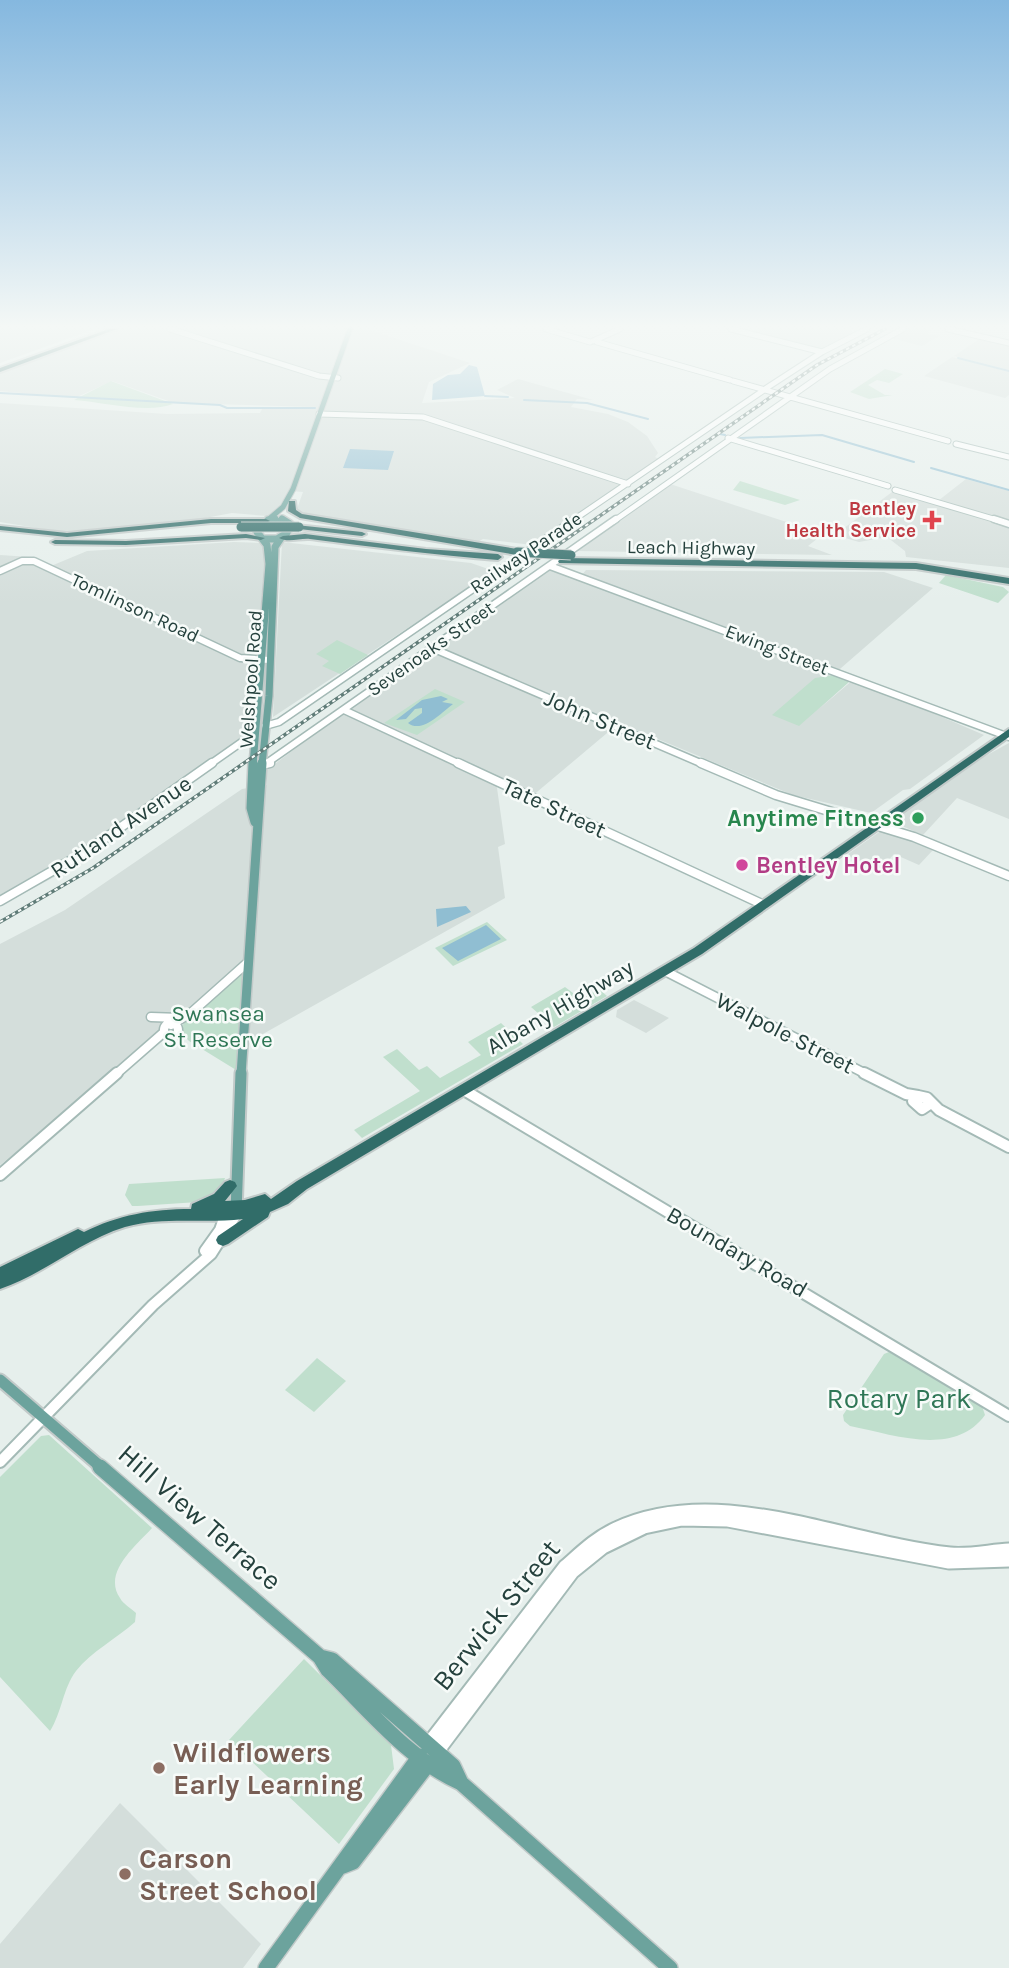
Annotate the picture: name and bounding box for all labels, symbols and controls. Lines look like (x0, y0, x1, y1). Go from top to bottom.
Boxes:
place label: Bentley Health Service (786, 498, 916, 542)
street label: Railway Parade (466, 508, 586, 598)
marker: Bentley Health Service (922, 510, 942, 530)
street label: Leach Highway (627, 536, 756, 560)
street label: Tomlinson Road (67, 569, 203, 647)
street label: Sevenoaks Street (363, 597, 499, 701)
street label: Welshpool Road (235, 609, 267, 749)
street label: Ewing Street (722, 620, 832, 680)
street label: John Street (540, 684, 660, 756)
street label: Rutland Avenue (45, 770, 197, 884)
street label: Tate Street (498, 772, 610, 844)
place label: Anytime Fitness (727, 805, 904, 832)
marker: Anytime Fitness (910, 810, 926, 826)
place label: Bentley Hotel (756, 852, 901, 879)
marker: Bentley Hotel (734, 857, 750, 873)
street label: Albany Highway (482, 954, 638, 1060)
street label: Walpole Street (711, 987, 859, 1080)
park label: Swansea St Reserve (163, 1000, 273, 1053)
street label: Boundary Road (662, 1201, 812, 1303)
park label: Rotary Park (826, 1382, 972, 1415)
street label: Hill View Terrace (112, 1437, 288, 1597)
street label: Berwick Street (425, 1533, 567, 1697)
place label: Wildflowers Early Learning (173, 1736, 363, 1801)
marker: Wildflowers Early Learning (151, 1760, 167, 1776)
place label: Carson Street School (139, 1842, 317, 1907)
marker: Carson Street School (117, 1866, 133, 1882)

